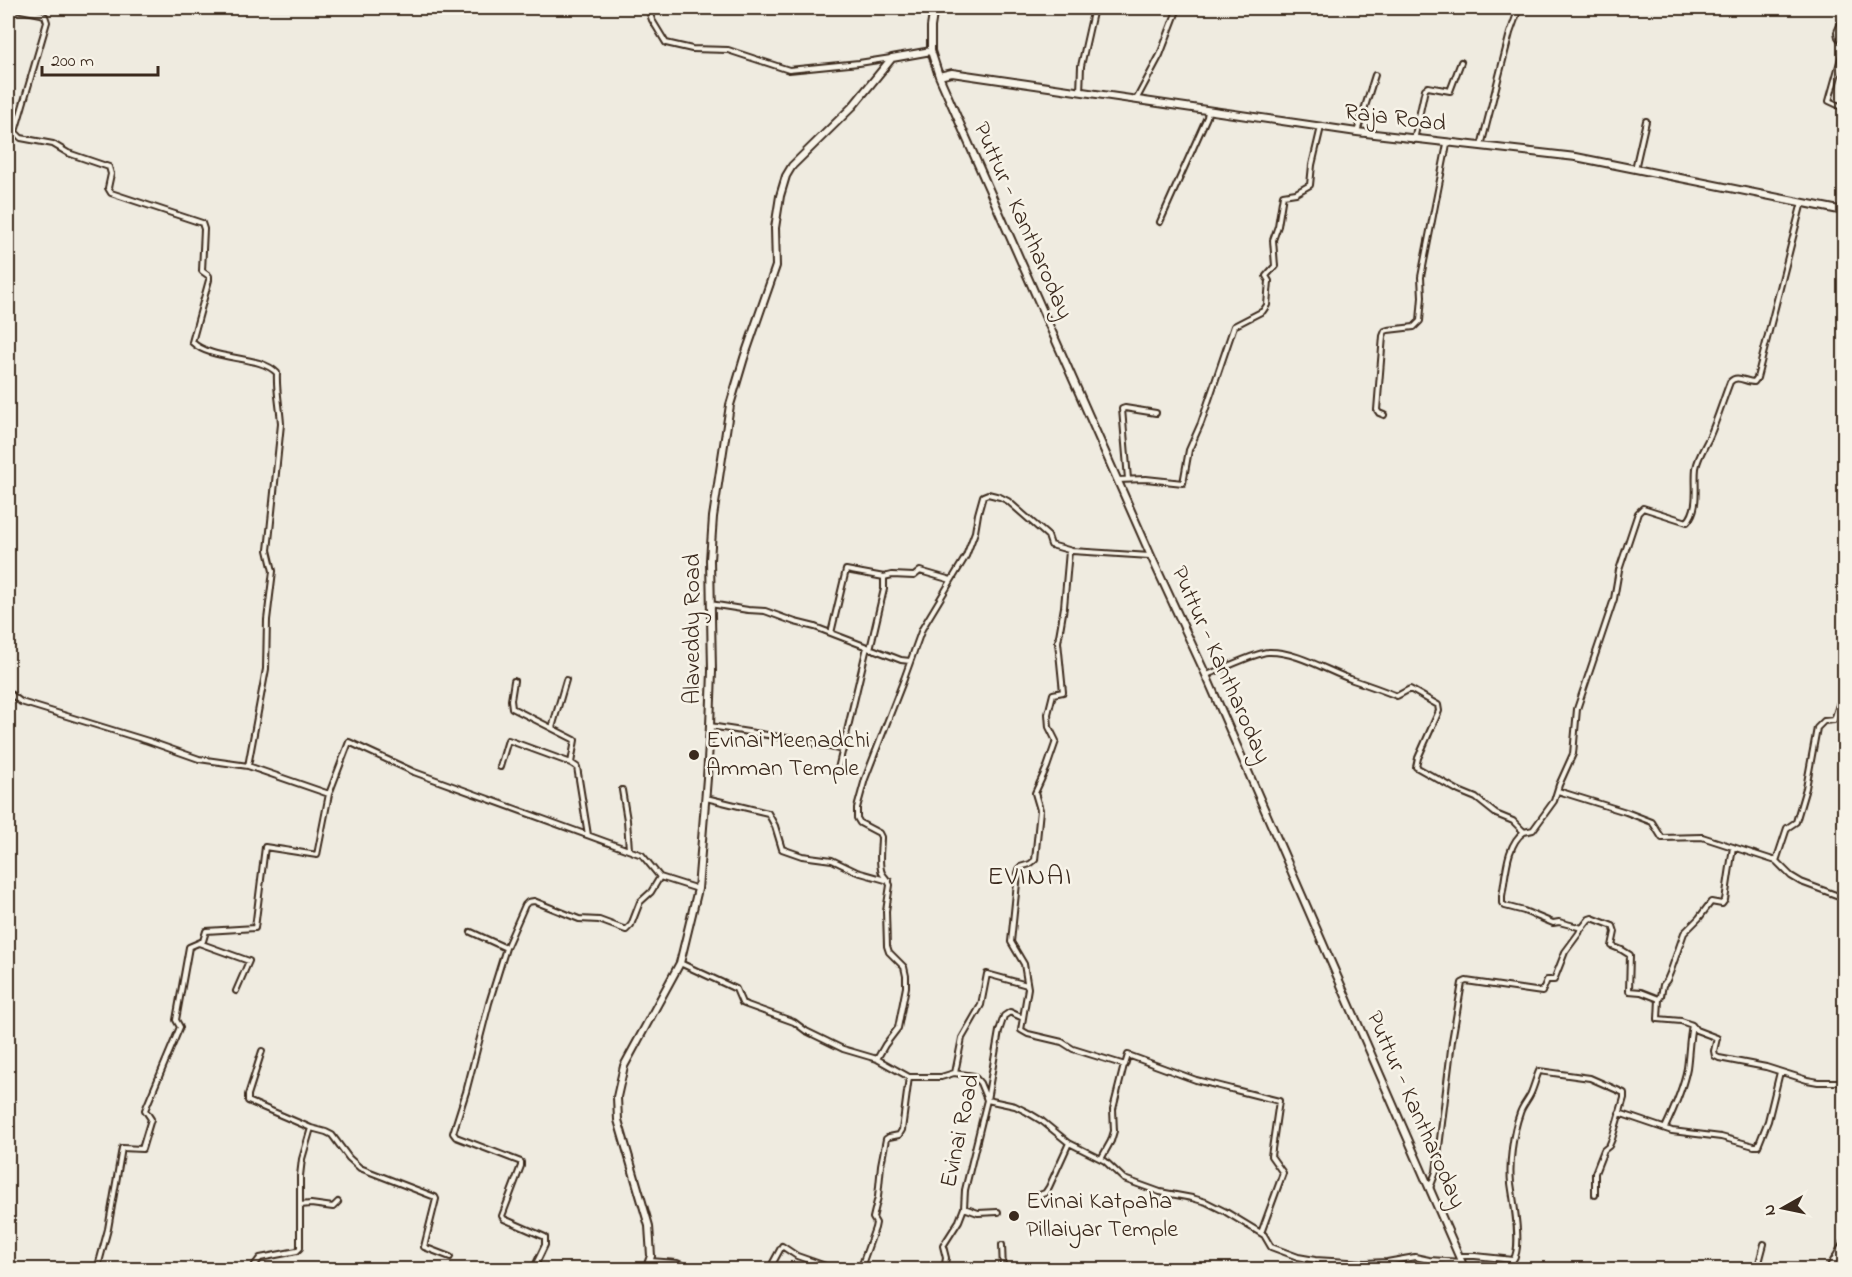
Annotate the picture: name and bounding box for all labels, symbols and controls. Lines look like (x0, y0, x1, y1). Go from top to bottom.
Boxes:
scale bar (42, 39, 158, 77)
text: 200 m (51, 49, 94, 75)
street label: Raja Road (1342, 95, 1448, 143)
street label: Puttur - Kantharoday (962, 117, 1081, 326)
street label: Alaveddy Road (676, 553, 712, 705)
street label: Puttur - Kantharoday (1160, 561, 1279, 770)
place label: Evinai Meenadchi Amman Temple (706, 724, 870, 787)
marker: Evinai Meenadchi Amman Temple (687, 748, 701, 762)
district label: EVINAI (987, 858, 1073, 897)
street label: Puttur - Kantharoday (1355, 1006, 1474, 1215)
street label: Evinai Road (932, 1070, 990, 1191)
north arrow (1753, 1178, 1813, 1238)
place label: Evinai Katpaha Pillaiyar Temple (1026, 1185, 1178, 1249)
text: N (1757, 1203, 1783, 1217)
marker: Evinai Katpaha Pillaiyar Temple (1007, 1209, 1021, 1223)

